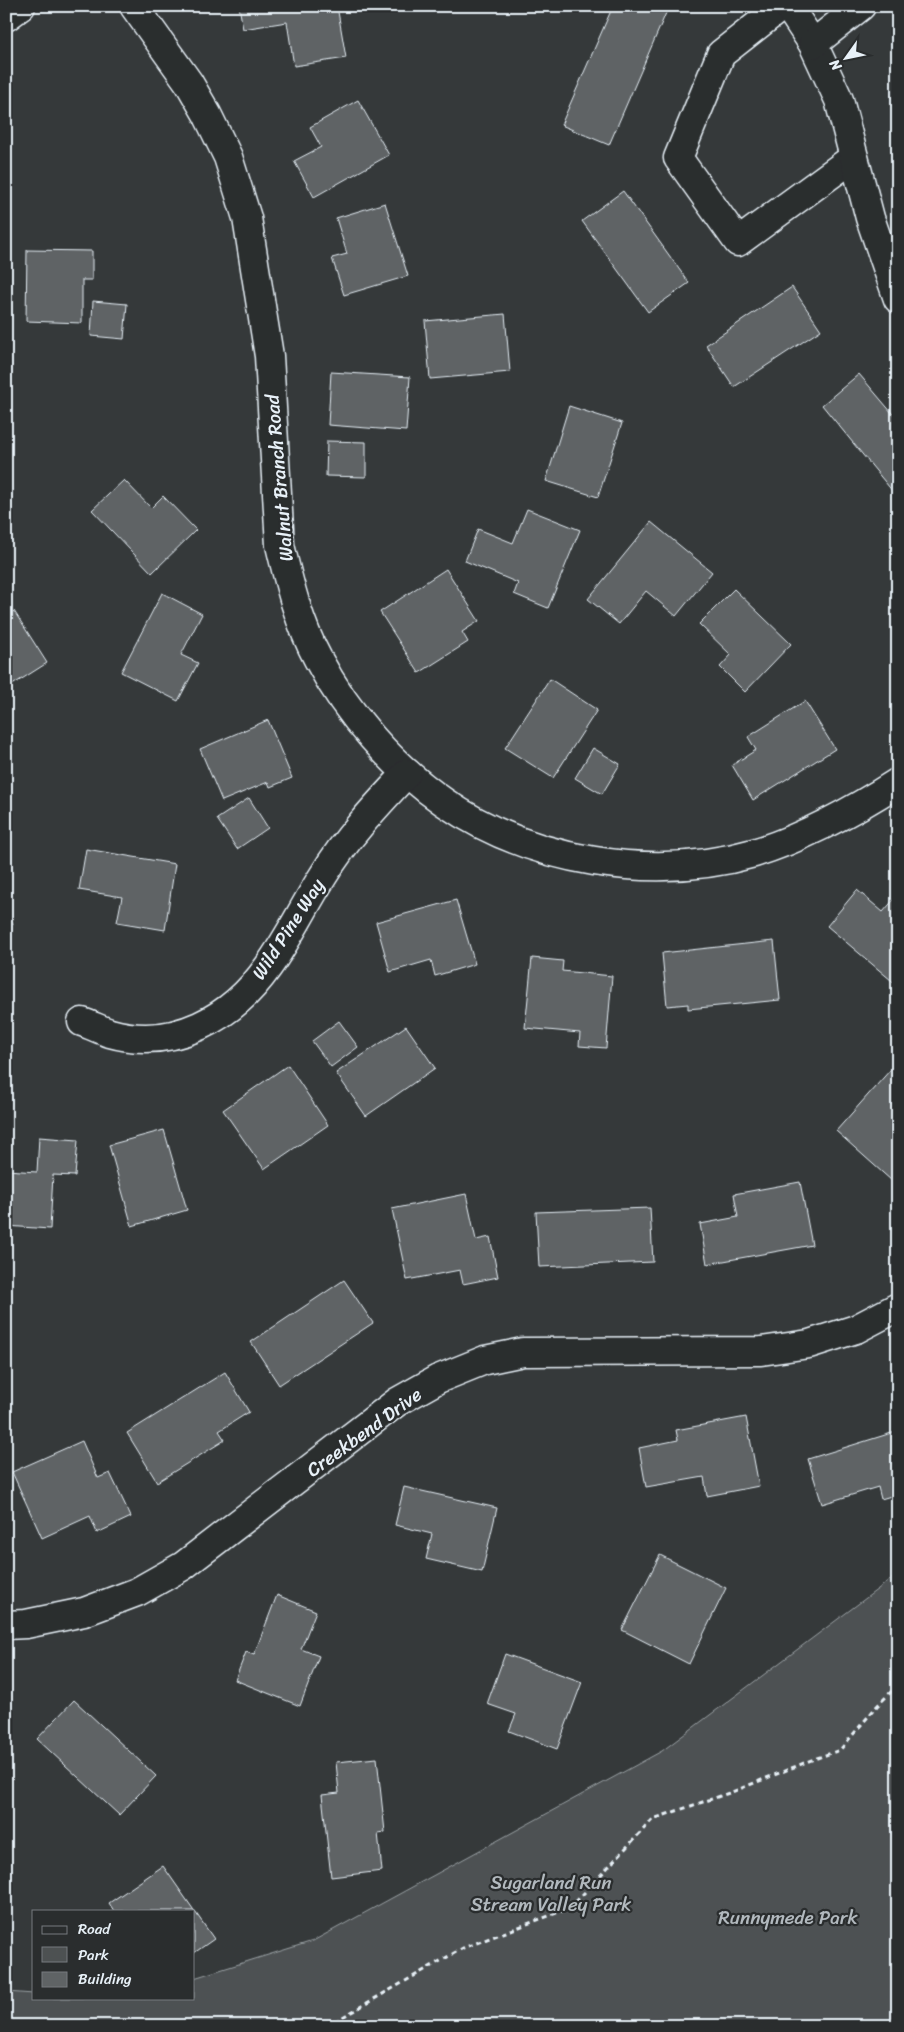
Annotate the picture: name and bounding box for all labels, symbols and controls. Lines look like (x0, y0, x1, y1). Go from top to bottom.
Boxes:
north arrow (822, 32, 872, 82)
text: N (822, 54, 849, 77)
street label: Walnut Branch Road (255, 392, 303, 563)
street label: Wild Pine Way (243, 871, 333, 986)
street label: Creekbend Drive (299, 1378, 429, 1486)
park label: Sugarland Run Stream Valley Park (471, 1866, 631, 1921)
park label: Runnymede Park (718, 1901, 859, 1934)
legend (32, 1910, 195, 2000)
text: Road (78, 1916, 111, 1942)
text: Park (78, 1942, 109, 1968)
text: Building (78, 1966, 132, 1992)

